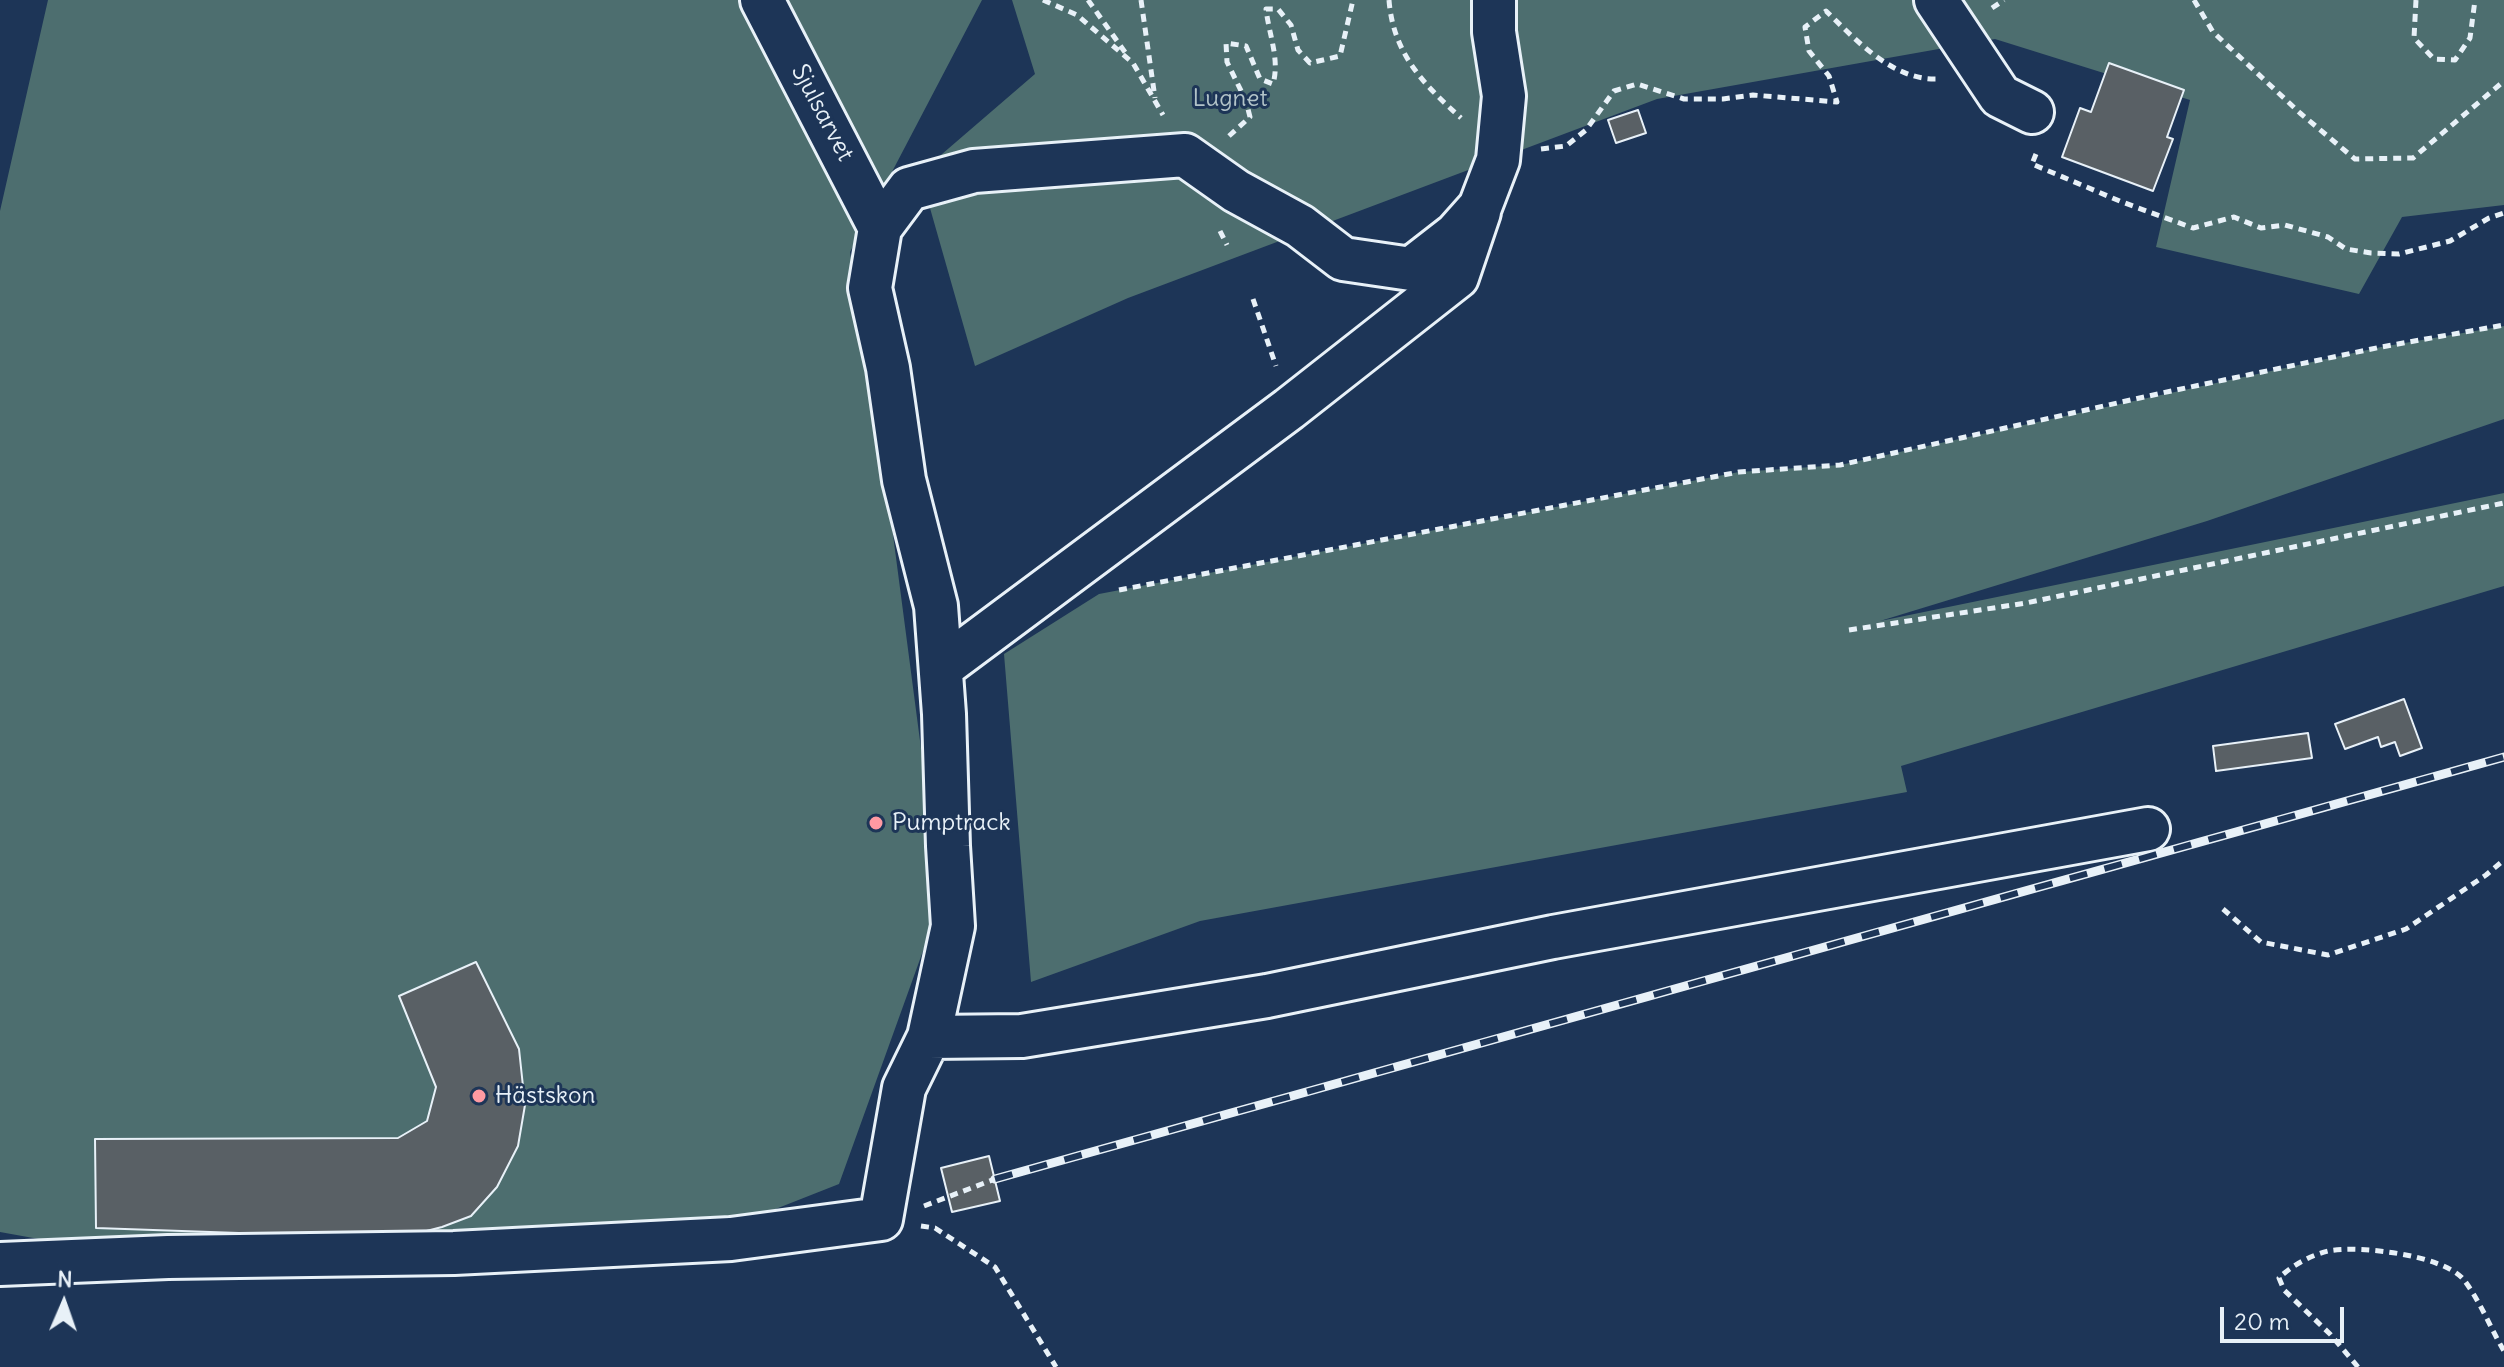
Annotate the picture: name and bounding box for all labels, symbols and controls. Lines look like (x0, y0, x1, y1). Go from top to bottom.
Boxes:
street label: Sjulsarvet (785, 60, 859, 166)
park label: Lugnet (1193, 85, 1267, 113)
place label: Pumptrack (892, 809, 1011, 837)
marker: Pumptrack (867, 814, 885, 832)
place label: Hästskon (495, 1082, 595, 1110)
marker: Hästskon (470, 1087, 488, 1105)
north arrow (24, 1263, 104, 1343)
text: N (57, 1265, 73, 1293)
scale bar (2224, 1291, 2348, 1341)
text: 20 m (2234, 1306, 2290, 1336)

